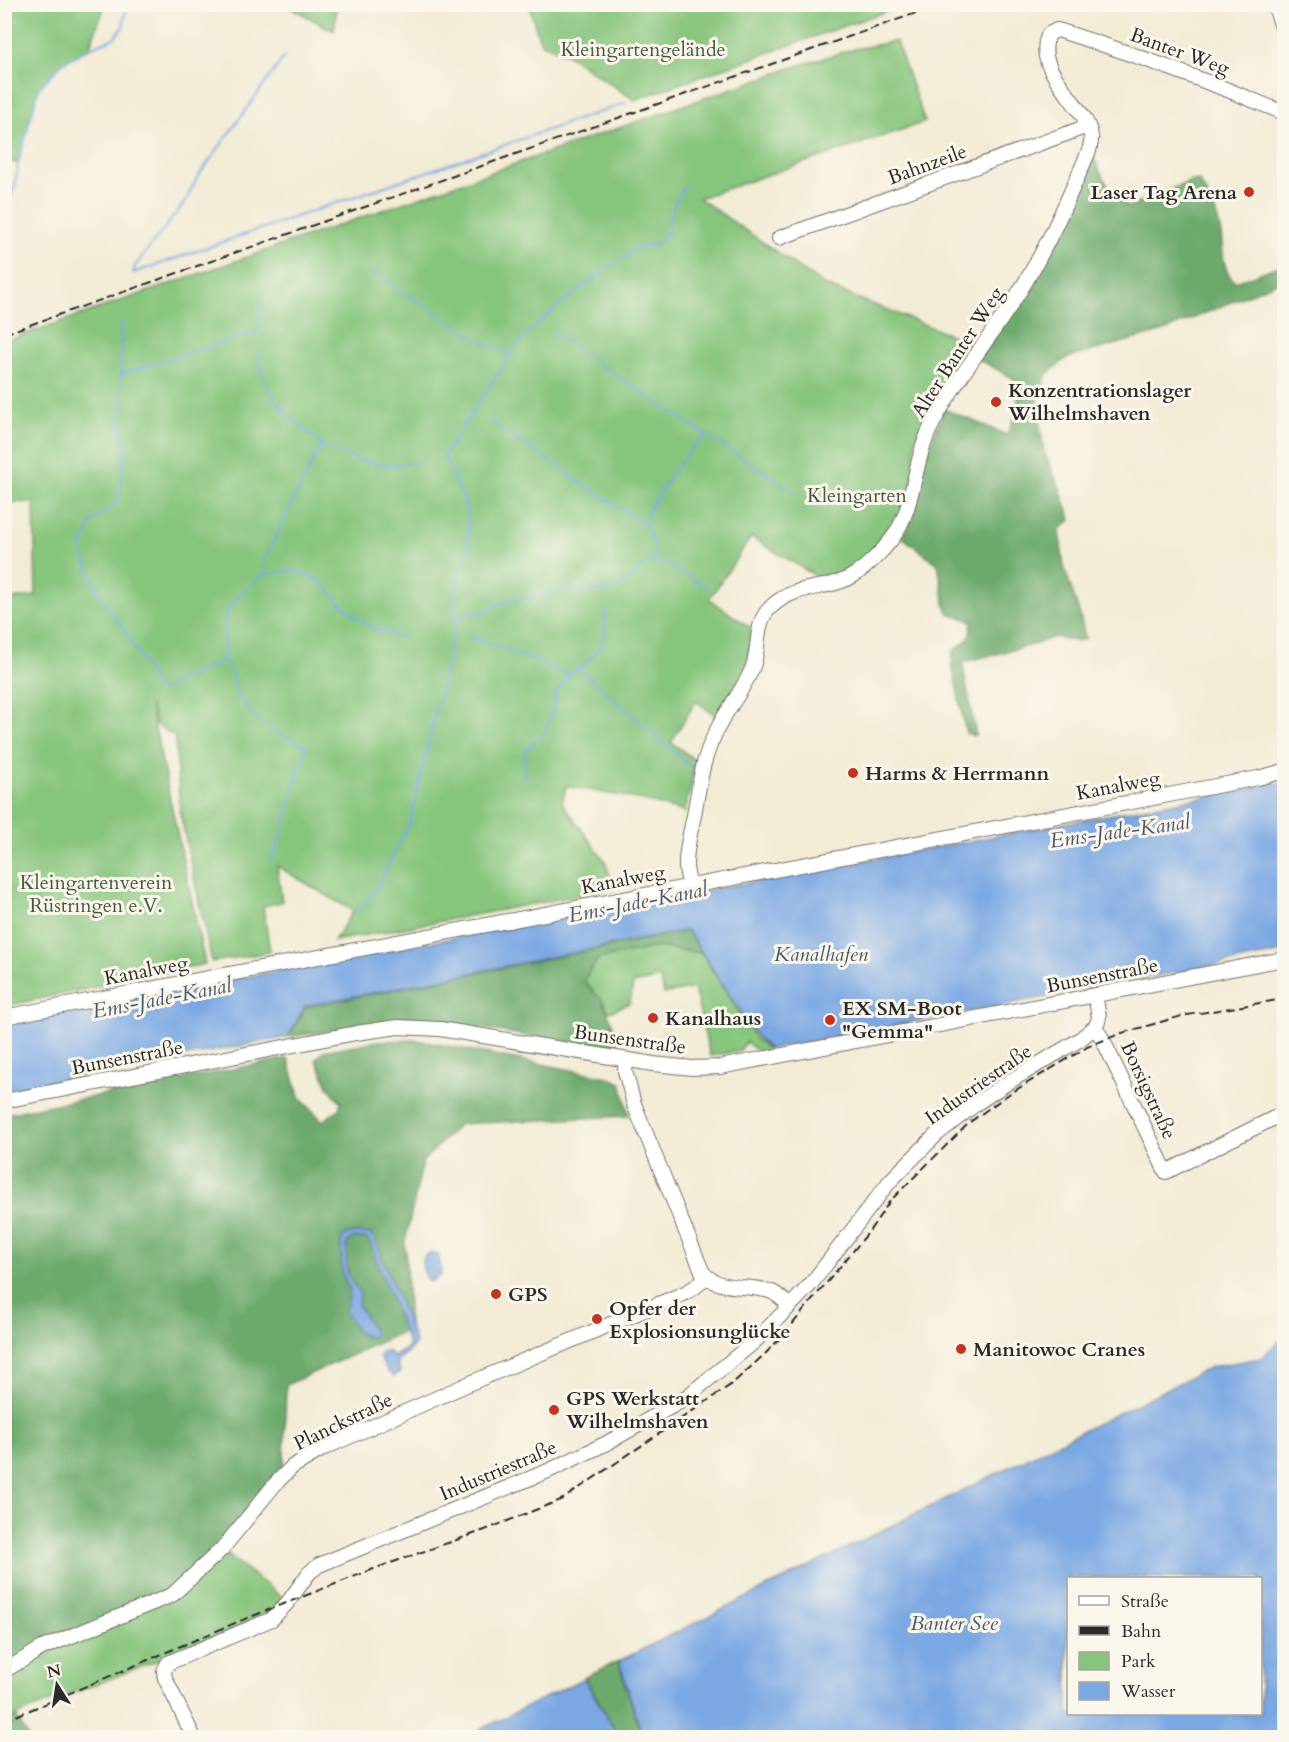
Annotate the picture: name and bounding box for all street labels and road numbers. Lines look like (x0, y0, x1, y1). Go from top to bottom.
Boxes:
street label: Banter Weg (1126, 21, 1234, 82)
street label: Bahnzeile (884, 138, 971, 191)
street label: Alter Banter Weg (905, 281, 1010, 423)
street label: Kanalweg (1074, 764, 1163, 807)
street label: Kanalweg (579, 858, 668, 901)
street label: Kanalweg (102, 949, 191, 992)
street label: Bunsenstraße (1044, 951, 1160, 1000)
street label: Bunsenstraße (572, 1018, 688, 1061)
street label: Bunsenstraße (69, 1033, 185, 1082)
street label: Borsigstraße (1114, 1037, 1183, 1144)
street label: Industriestraße (919, 1038, 1037, 1131)
street label: Planckstraße (289, 1386, 397, 1457)
street label: Industriestraße (435, 1434, 561, 1507)

